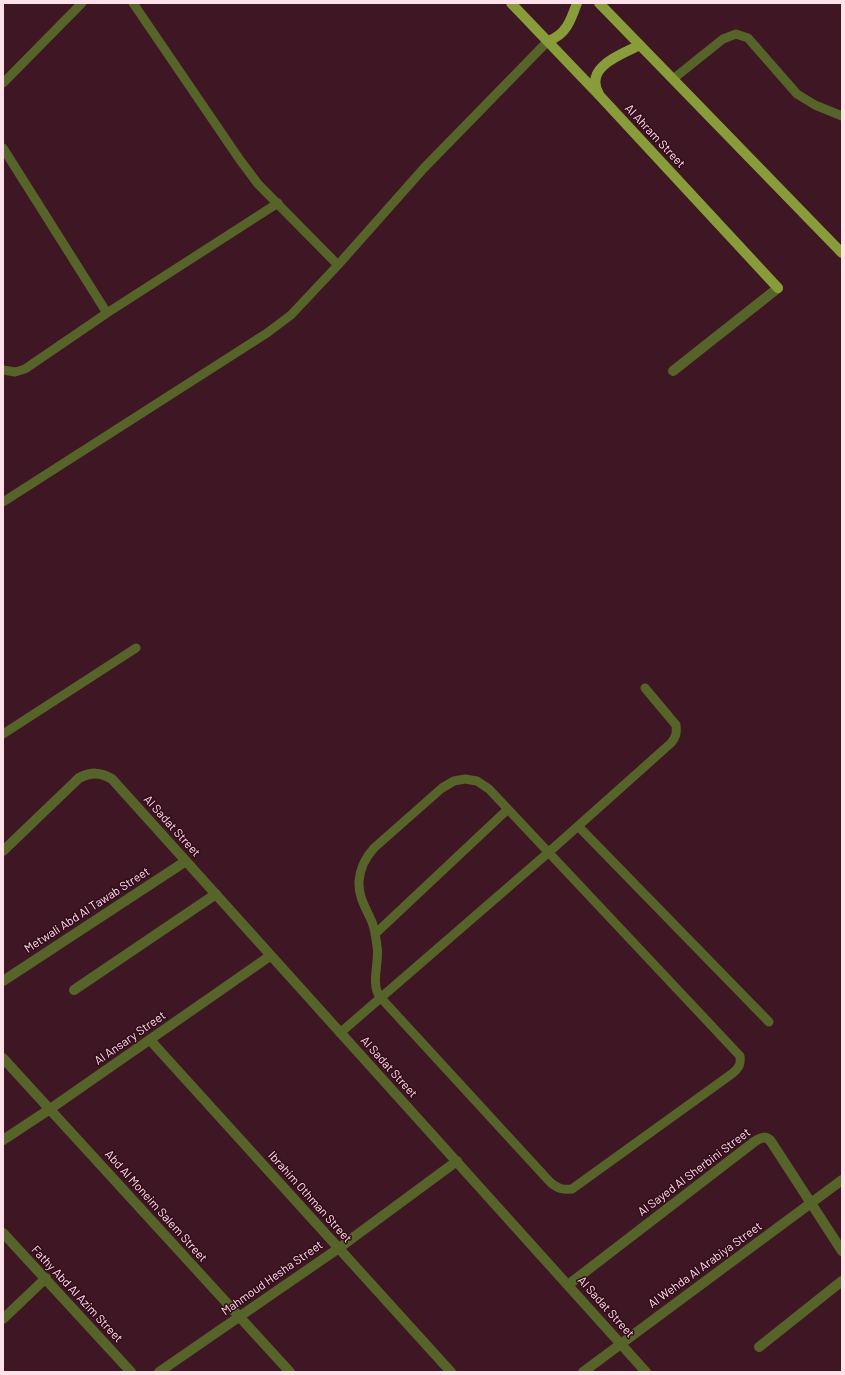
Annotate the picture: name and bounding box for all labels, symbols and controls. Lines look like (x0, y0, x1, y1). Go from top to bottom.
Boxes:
street label: Al Ahram Street (622, 101, 688, 171)
street label: Al Sadat Street (141, 792, 203, 860)
street label: Metwali Abd Al Tawab Street (22, 864, 152, 956)
street label: Al Ansary Street (92, 1008, 168, 1068)
street label: Al Sadat Street (358, 1033, 420, 1101)
street label: Al Sayed Al Sherbini Street (635, 1125, 753, 1219)
street label: Abd Al Moneim Salem Street (102, 1147, 210, 1265)
street label: Ibrahim Othman Street (265, 1148, 355, 1246)
street label: Al Wehda Al Arabiya Street (645, 1219, 765, 1311)
street label: Mahmoud Hesha Street (218, 1238, 326, 1318)
street label: Fathy Abd Al Azim Street (28, 1243, 126, 1345)
street label: Al Sadat Street (575, 1273, 637, 1341)

